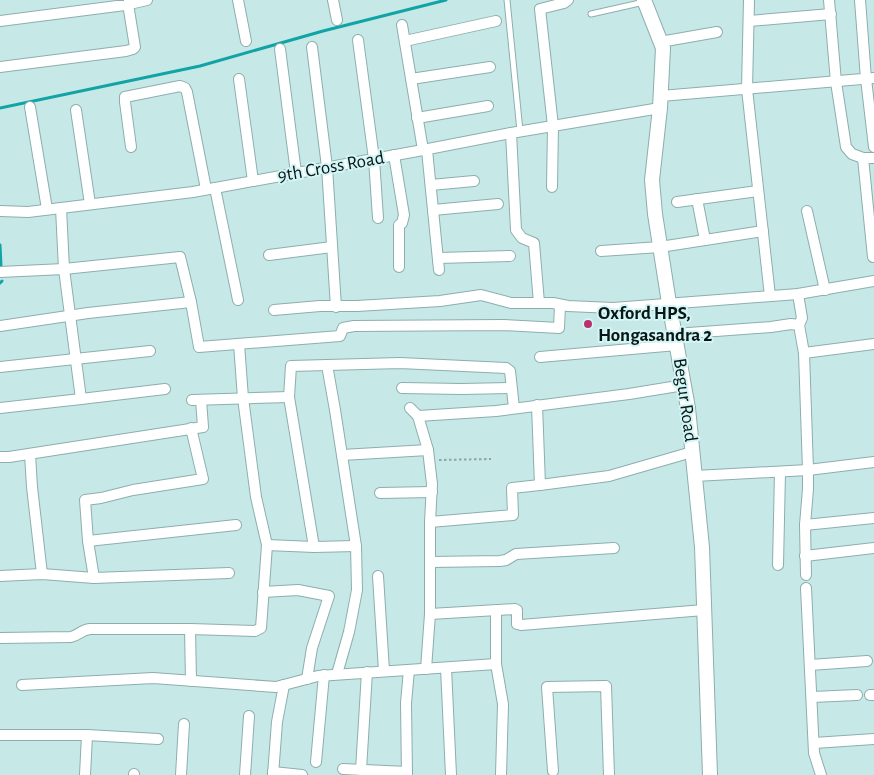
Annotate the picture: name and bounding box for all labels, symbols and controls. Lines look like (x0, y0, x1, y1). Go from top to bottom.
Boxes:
street label: 9th Cross Road (276, 148, 386, 186)
place label: Oxford HPS, Hongasandra 2 (598, 304, 712, 345)
marker: Oxford HPS, Hongasandra 2 (582, 318, 594, 330)
street label: Begur Road (670, 357, 700, 443)

